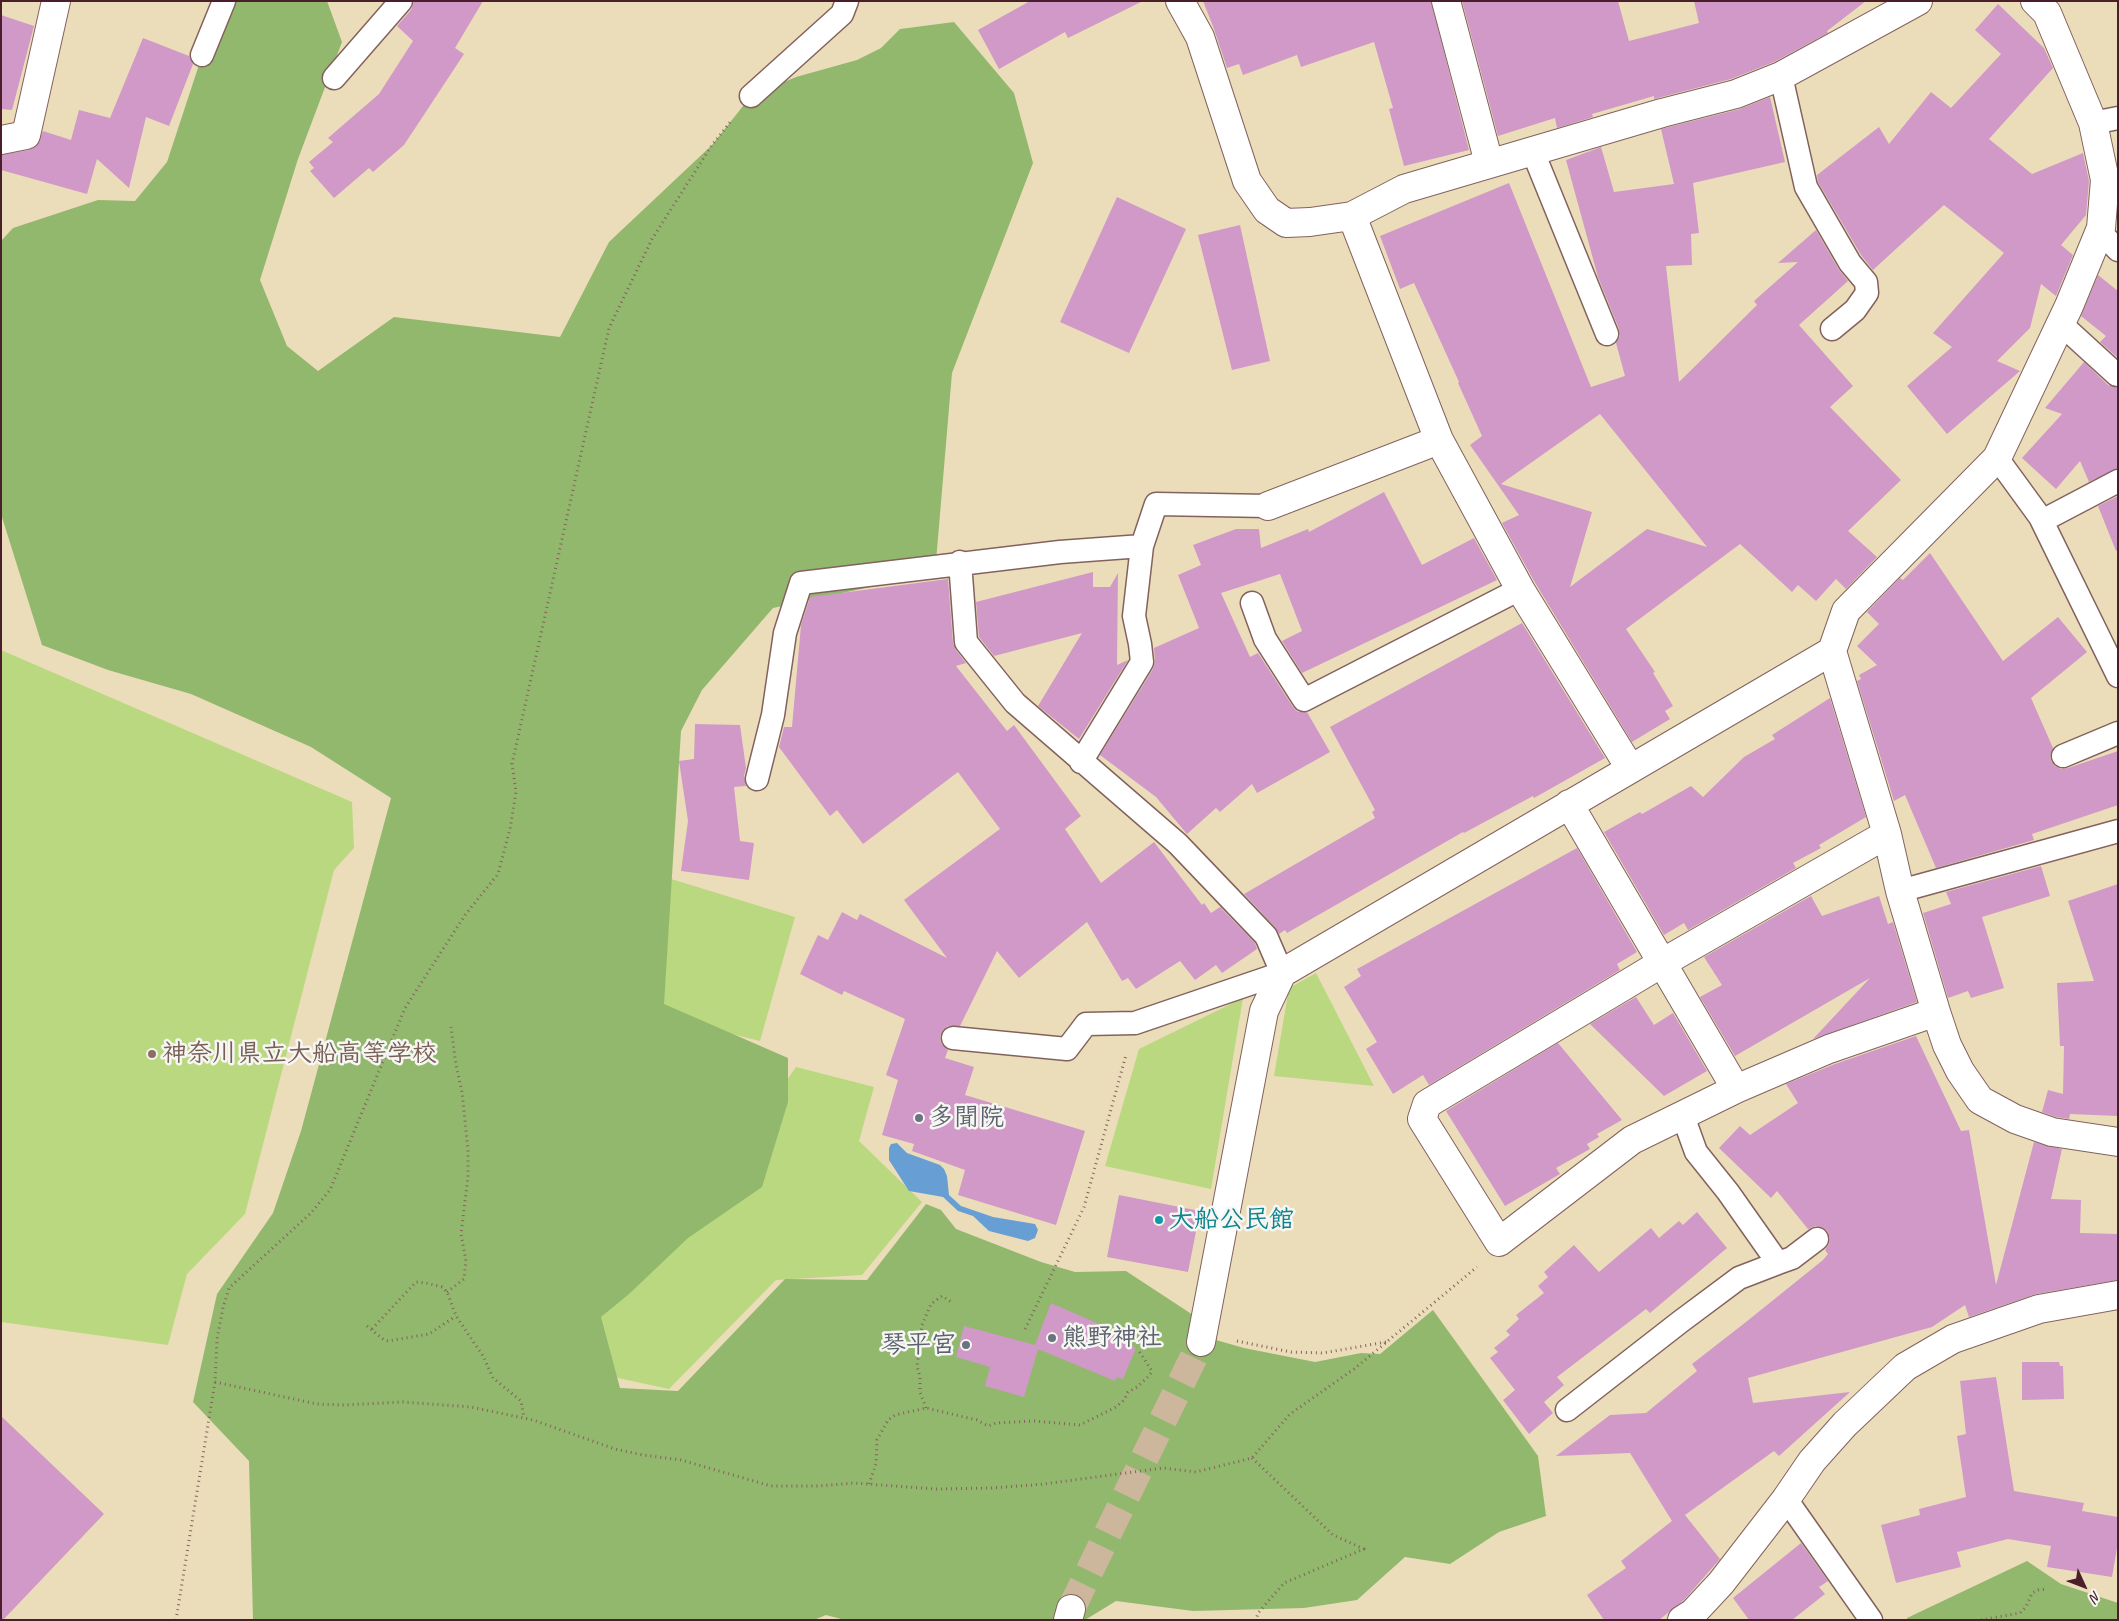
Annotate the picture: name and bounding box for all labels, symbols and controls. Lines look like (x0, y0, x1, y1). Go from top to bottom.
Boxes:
place label: 神奈川県立大船高等学校 (162, 1039, 437, 1069)
marker: 神奈川県立大船高等学校 (146, 1048, 158, 1060)
place label: 多聞院 (929, 1103, 1004, 1133)
marker: 多聞院 (913, 1112, 925, 1124)
place label: 大船公民館 (1169, 1205, 1294, 1235)
marker: 大船公民館 (1153, 1214, 1165, 1226)
place label: 熊野神社 (1062, 1323, 1162, 1353)
place label: 琴平宮 (881, 1330, 956, 1360)
marker: 熊野神社 (1046, 1332, 1058, 1344)
marker: 琴平宮 (960, 1339, 972, 1351)
north arrow (2059, 1561, 2109, 1611)
text: N (2086, 1588, 2105, 1606)

